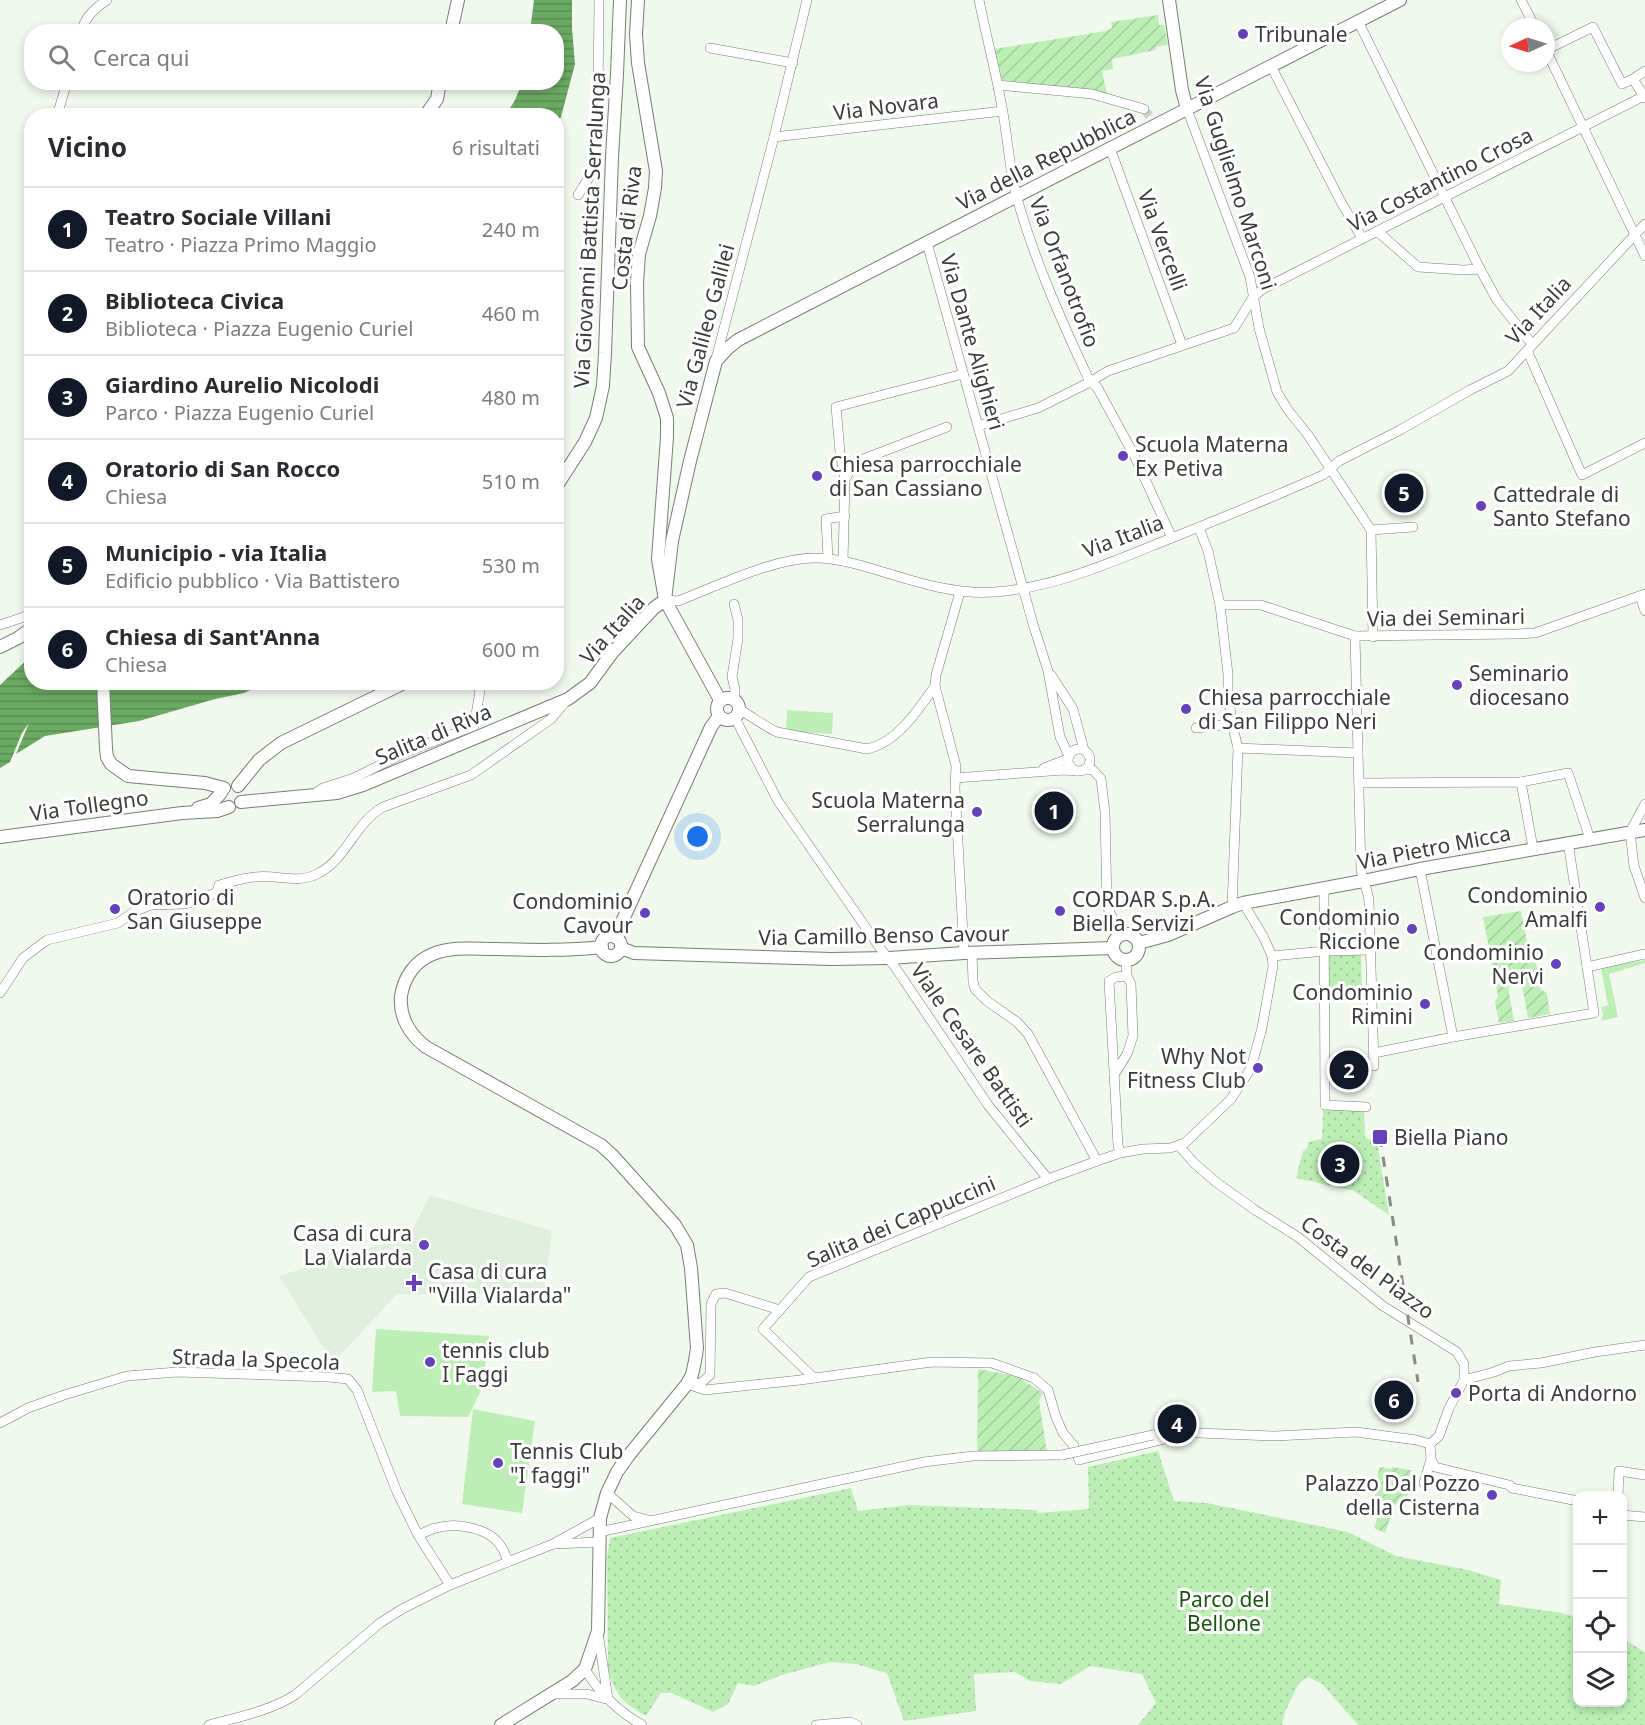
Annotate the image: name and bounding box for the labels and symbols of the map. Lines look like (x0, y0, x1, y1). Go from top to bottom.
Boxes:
north arrow (1501, 18, 1555, 72)
place label: Tribunale (1255, 20, 1348, 48)
marker: Tribunale (1236, 27, 1250, 41)
street label: Via Giovanni Battista Serralunga (567, 71, 611, 389)
street label: Via Guglielmo Marconi (1188, 73, 1284, 293)
street label: Via Novara (832, 86, 940, 126)
street label: Via della Repubblica (952, 102, 1140, 216)
street label: Via Costantino Crosa (1343, 120, 1537, 238)
street label: Costa di Riva (604, 164, 648, 292)
street label: Via Vercelli (1132, 186, 1194, 294)
street label: Via Orfanotrofio (1023, 193, 1107, 351)
street label: Via Galileo Galilei (670, 241, 740, 411)
street label: Via Dante Alighieri (934, 251, 1012, 433)
street label: Via Italia (1499, 270, 1577, 350)
place label: Scuola Materna Ex Petiva (1135, 430, 1289, 482)
marker: Scuola Materna Ex Petiva (1116, 449, 1130, 463)
place label: Chiesa parrocchiale di San Cassiano (829, 450, 1022, 502)
marker: Chiesa parrocchiale di San Cassiano (810, 469, 824, 483)
pin: 5 (1384, 470, 1424, 516)
place label: Cattedrale di Santo Stefano (1493, 480, 1631, 532)
marker: Cattedrale di Santo Stefano (1474, 499, 1488, 513)
street label: Via Italia (1079, 508, 1167, 564)
street label: Via Italia (573, 588, 651, 670)
street label: Via dei Seminari (1367, 602, 1525, 632)
place label: Seminario diocesano (1469, 659, 1570, 711)
marker: Seminario diocesano (1450, 678, 1464, 692)
place label: Chiesa parrocchiale di San Filippo Neri (1198, 683, 1391, 735)
street label: Salita di Riva (371, 697, 495, 771)
marker: Chiesa parrocchiale di San Filippo Neri (1179, 702, 1193, 716)
street label: Via Tollegno (28, 783, 150, 827)
place label: Scuola Materna Serralunga (811, 786, 965, 838)
pin: 1 (1034, 788, 1074, 834)
marker: Scuola Materna Serralunga (970, 805, 984, 819)
street label: Via Pietro Micca (1355, 818, 1513, 876)
your location (683, 822, 712, 851)
place label: Condominio Amalfi (1467, 881, 1588, 933)
place label: Oratorio di San Giuseppe (127, 883, 262, 935)
place label: CORDAR S.p.A. Biella Servizi (1072, 885, 1216, 937)
place label: Condominio Cavour (512, 887, 633, 939)
marker: Condominio Amalfi (1593, 900, 1607, 914)
marker: Oratorio di San Giuseppe (108, 902, 122, 916)
place label: Condominio Riccione (1279, 903, 1400, 955)
marker: CORDAR S.p.A. Biella Servizi (1053, 904, 1067, 918)
marker: Condominio Cavour (638, 906, 652, 920)
street label: Via Camillo Benso Cavour (758, 919, 1010, 951)
marker: Condominio Riccione (1405, 922, 1419, 936)
place label: Condominio Nervi (1423, 938, 1544, 990)
street label: Viale Cesare Battisti (905, 957, 1039, 1133)
marker: Condominio Nervi (1549, 957, 1563, 971)
place label: Condominio Rimini (1292, 978, 1413, 1030)
marker: Condominio Rimini (1418, 997, 1432, 1011)
place label: Why Not Fitness Club (1127, 1042, 1246, 1094)
pin: 2 (1330, 1048, 1368, 1092)
marker: Why Not Fitness Club (1251, 1061, 1265, 1075)
place label: Biella Piano (1394, 1123, 1509, 1151)
marker: Biella Piano (1371, 1128, 1389, 1146)
pin: 3 (1320, 1142, 1360, 1186)
street label: Salita dei Cappuccini (802, 1169, 1000, 1273)
street label: Costa del Piazzo (1296, 1209, 1440, 1325)
place label: Casa di cura La Vialarda (293, 1219, 412, 1271)
marker: Casa di cura La Vialarda (417, 1238, 431, 1252)
place label: Casa di cura "Villa Vialarda" (428, 1257, 571, 1309)
marker: Casa di cura "Villa Vialarda" (405, 1274, 423, 1292)
place label: tennis club I Faggi (442, 1336, 550, 1388)
street label: Strada la Specola (171, 1342, 341, 1376)
marker: tennis club I Faggi (423, 1355, 437, 1369)
pin: 6 (1374, 1378, 1414, 1422)
place label: Porta di Andorno (1468, 1379, 1637, 1407)
marker: Porta di Andorno (1449, 1386, 1463, 1400)
pin: 4 (1158, 1402, 1196, 1446)
place label: Tennis Club "I faggi" (510, 1437, 624, 1489)
marker: Tennis Club "I faggi" (491, 1456, 505, 1470)
place label: Palazzo Dal Pozzo della Cisterna (1305, 1469, 1480, 1521)
marker: Palazzo Dal Pozzo della Cisterna (1485, 1488, 1499, 1502)
park label: Parco del Bellone (1178, 1585, 1270, 1637)

